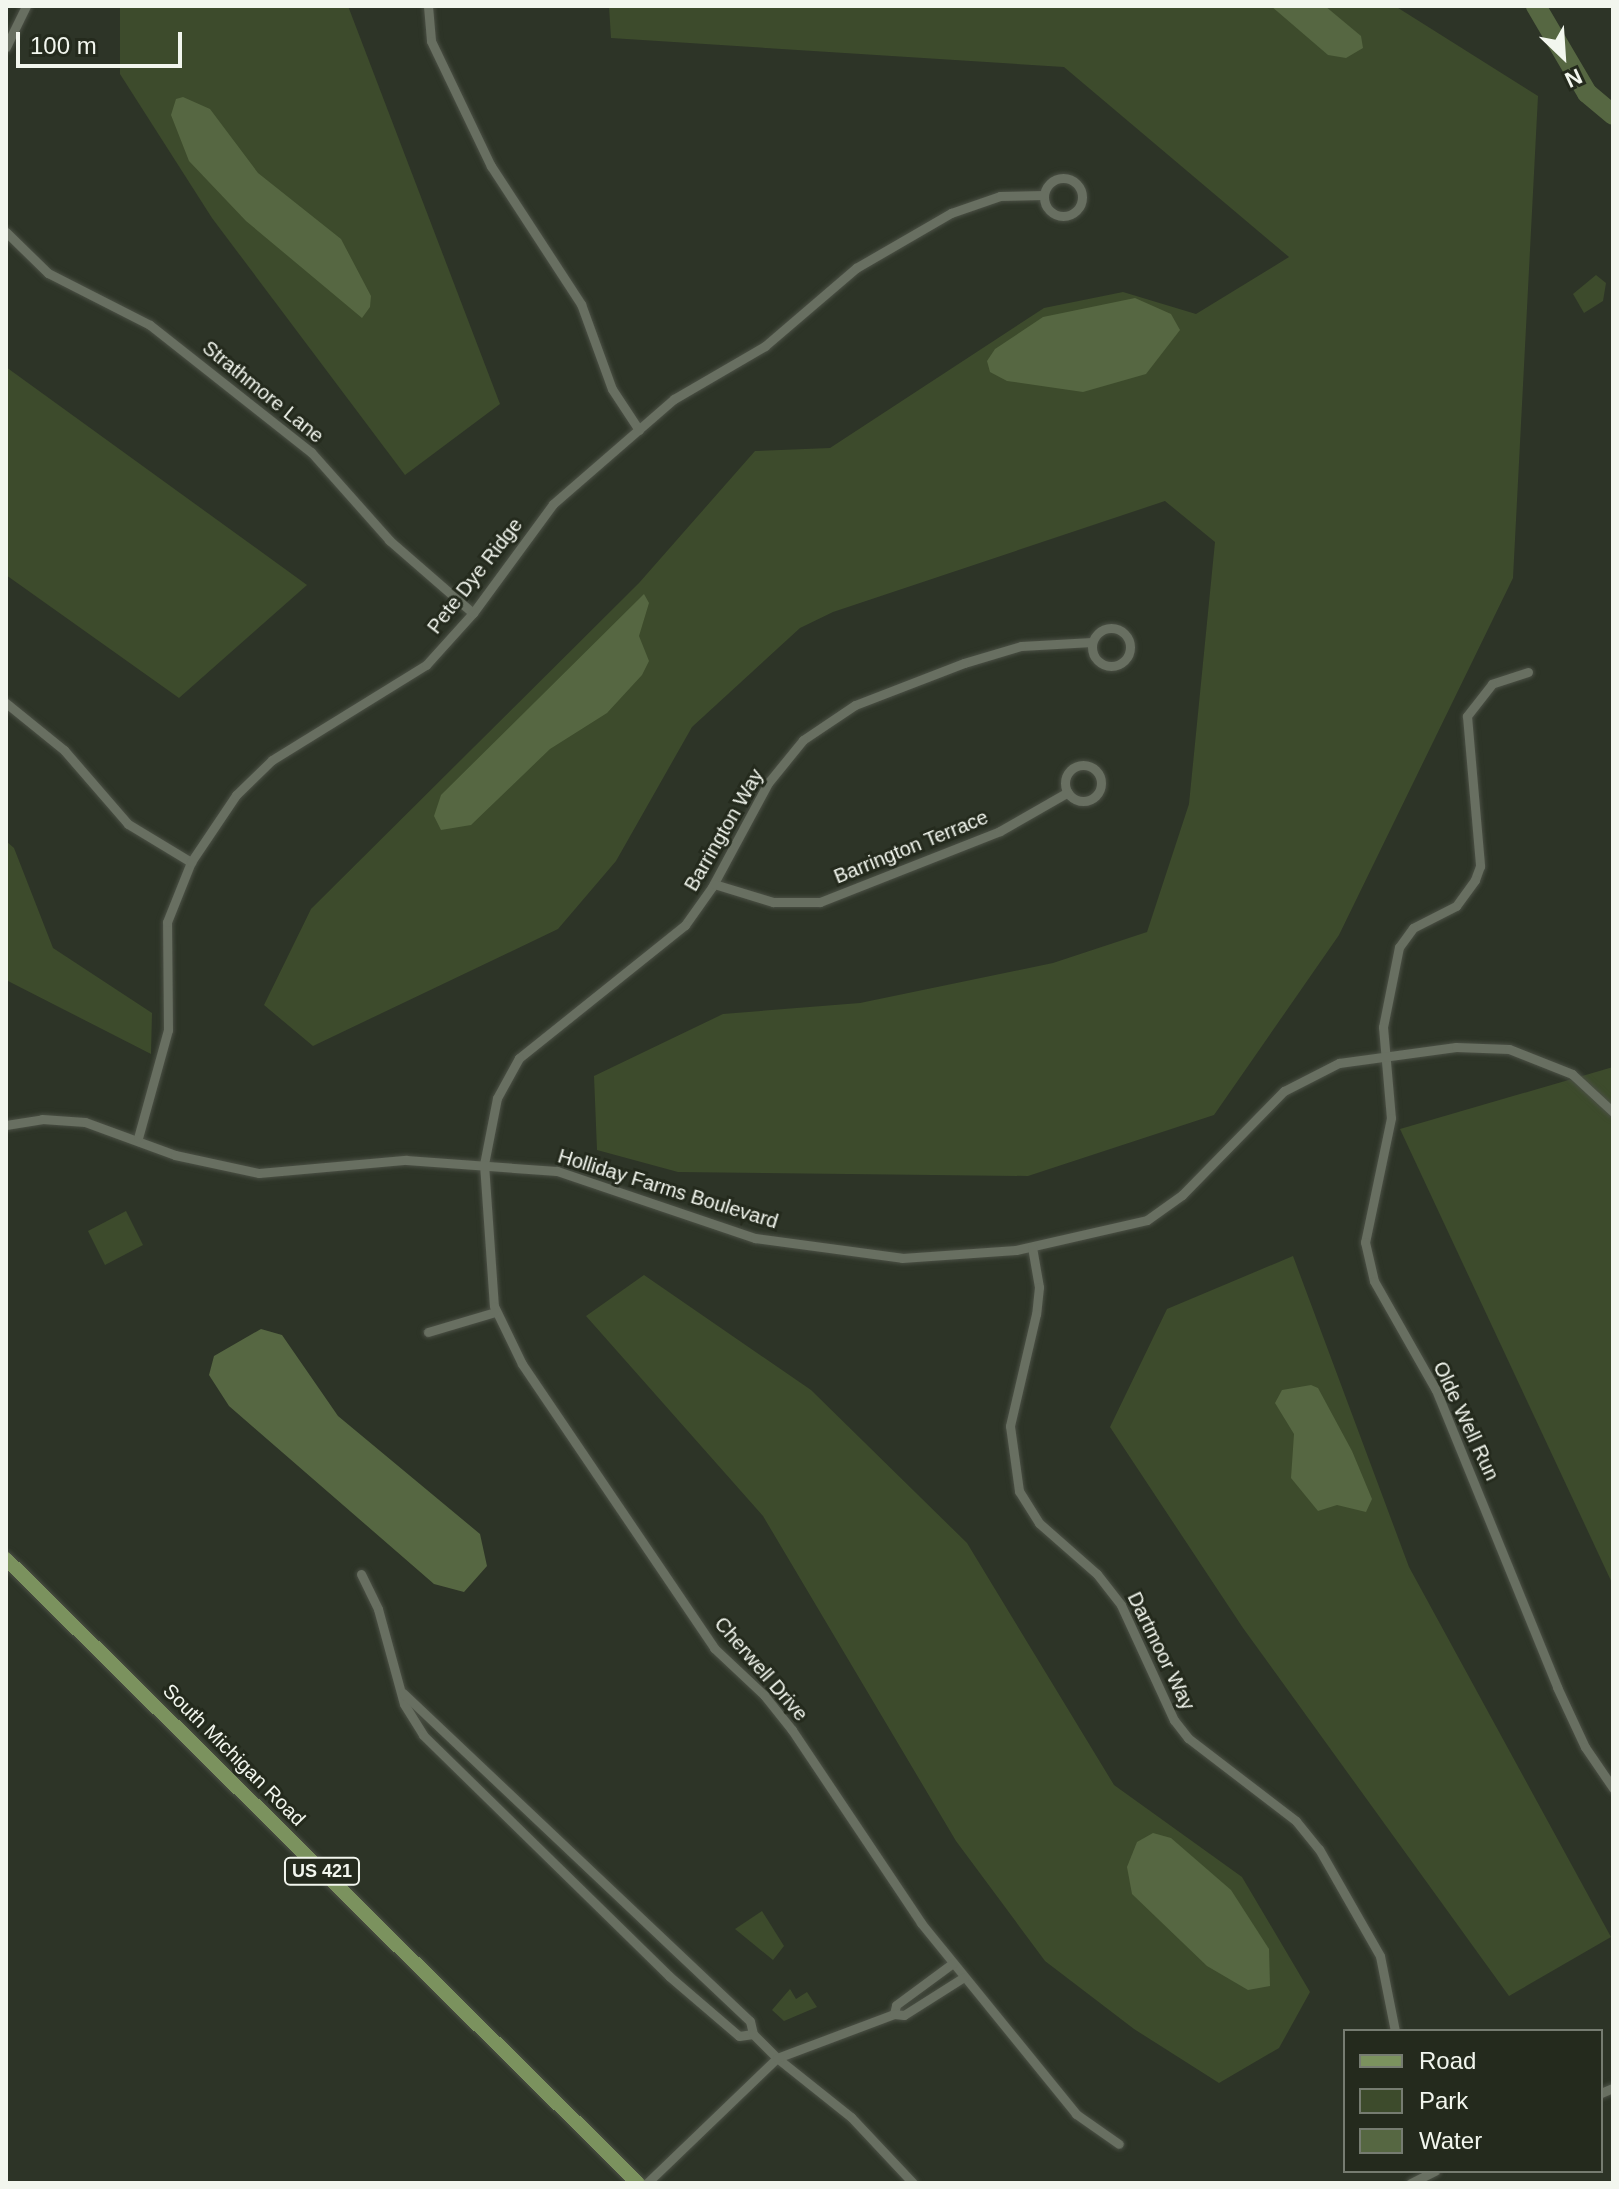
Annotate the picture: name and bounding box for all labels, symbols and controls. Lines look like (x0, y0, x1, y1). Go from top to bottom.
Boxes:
scale bar (20, 16, 186, 66)
north arrow (1523, 16, 1603, 96)
text: 100 m (30, 32, 97, 59)
text: N (1561, 64, 1586, 93)
street label: Strathmore Lane (198, 336, 328, 448)
street label: Pete Dye Ridge (422, 513, 528, 639)
street label: Barrington Way (679, 765, 769, 895)
street label: Barrington Terrace (830, 805, 992, 889)
street label: Holliday Farms Boulevard (555, 1144, 781, 1234)
street label: Olde Well Run (1428, 1358, 1504, 1484)
street label: Dartmoor Way (1122, 1588, 1200, 1714)
street label: Cherwell Drive (709, 1612, 813, 1726)
street label: South Michigan Road (158, 1679, 310, 1831)
road number: US 421 (282, 1857, 362, 1885)
legend (1343, 2029, 1603, 2173)
text: Road (1419, 2047, 1476, 2074)
text: Park (1419, 2087, 1468, 2114)
text: Water (1419, 2127, 1482, 2154)

